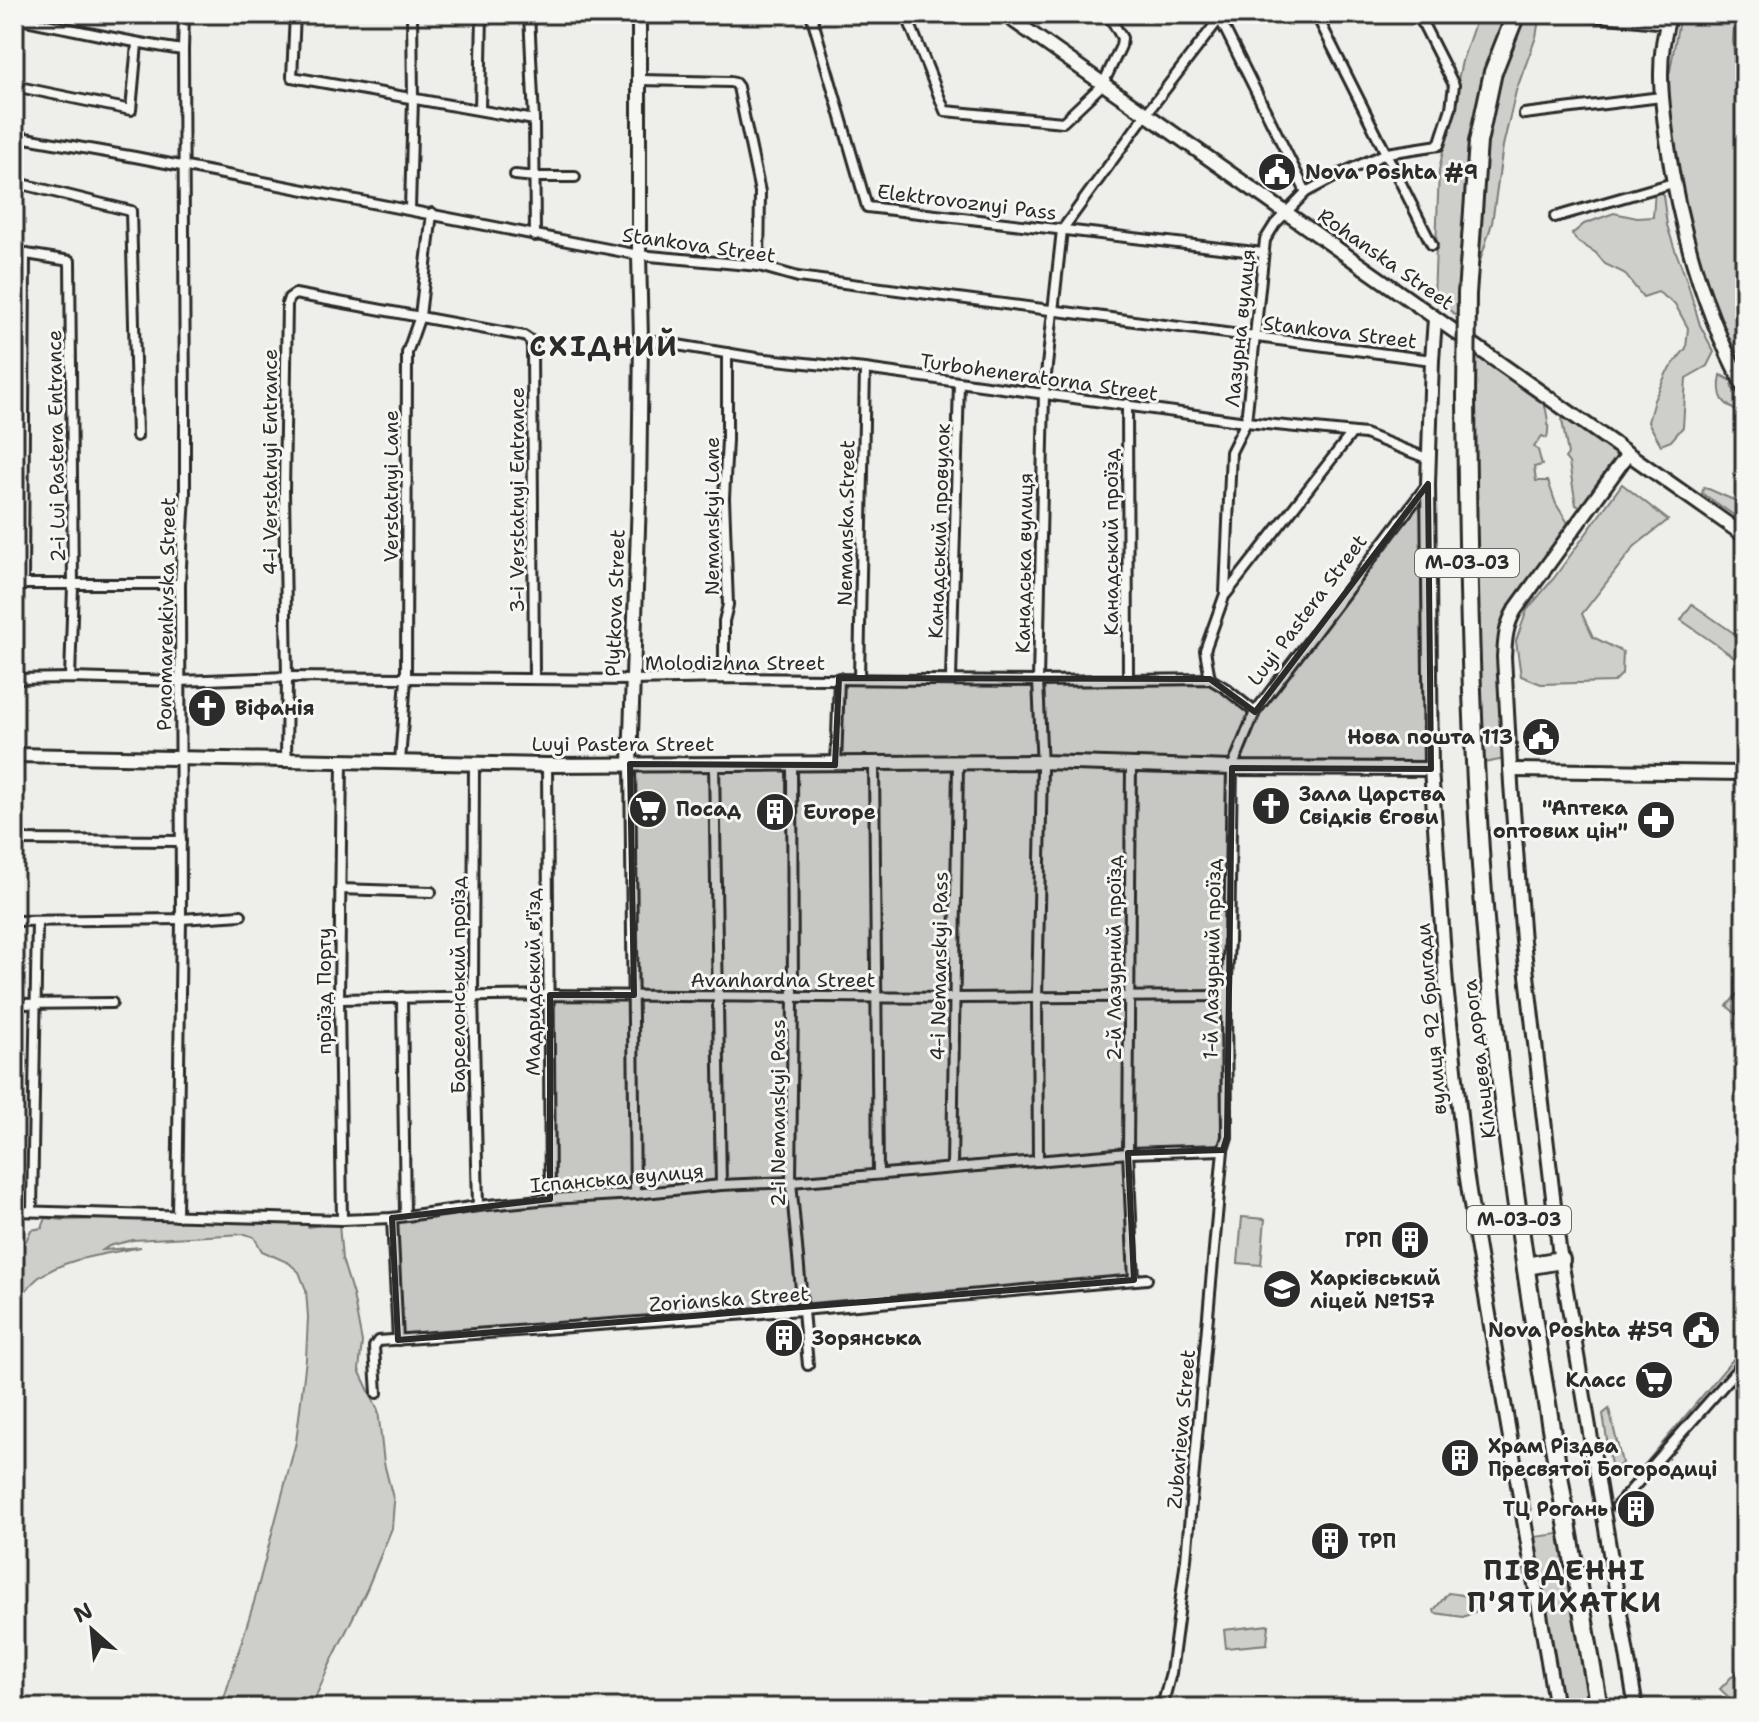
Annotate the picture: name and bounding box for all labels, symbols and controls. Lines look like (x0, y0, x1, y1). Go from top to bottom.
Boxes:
public building icon: Nova Poshta #9 (1256, 151, 1298, 193)
place label: Nova Poshta #9 (1305, 159, 1478, 185)
street label: Elektrovoznyi Pass (876, 178, 1058, 226)
street label: Rohanska Street (1313, 202, 1459, 316)
street label: Stankova Street (621, 221, 777, 269)
street label: Лазурна вулиця (1219, 248, 1261, 408)
street label: Stankova Street (1262, 310, 1418, 354)
district label: СХІДНИЙ (529, 327, 679, 365)
street label: 2-i Lui Pastera Entrance (41, 330, 71, 562)
street label: Turboheneratorna Street (918, 347, 1160, 407)
street label: 4-i Verstatnyi Entrance (257, 349, 283, 575)
street label: 3-i Verstatnyi Entrance (504, 387, 530, 613)
street label: Verstatnyi Lane (378, 410, 404, 562)
street label: Канадський провулок (922, 422, 956, 639)
street label: Nemanskyi Lane (699, 437, 725, 595)
street label: Nemanska Street (832, 440, 860, 606)
street label: Канадський проїзд (1098, 448, 1124, 636)
street label: Канадська вулиця (1009, 472, 1039, 654)
street label: Ponomarenkivska Street (151, 497, 181, 731)
street label: Plytkova Street (599, 529, 631, 677)
street label: Luyi Pastera Street (1241, 529, 1373, 691)
road number: М-03-03 (1415, 549, 1519, 577)
street label: Molodizhna Street (645, 650, 825, 676)
church icon: Віфанія (186, 687, 228, 729)
place label: Віфанія (235, 695, 315, 721)
public building icon: Нова пошта 113 (1520, 716, 1562, 758)
place label: Нова пошта 113 (1347, 724, 1513, 750)
street label: Luyi Pastera Street (531, 731, 715, 757)
place label: Зала Царства Свідків Єгови (1299, 781, 1446, 830)
church icon: Зала Царства Свідків Єгови (1250, 785, 1292, 827)
supermarket icon: Посад (627, 788, 669, 830)
building icon: Europe (754, 791, 796, 833)
place label: "Аптека оптових цін" (1493, 795, 1628, 844)
place label: Посад (676, 796, 741, 822)
place label: Europe (803, 799, 876, 825)
pharmacy icon: "Аптека оптових цін" (1635, 799, 1677, 841)
street label: 2-й Лазурний проїзд (1101, 855, 1127, 1061)
street label: 1-й Лазурний проїзд (1197, 858, 1227, 1060)
street label: 4-i Nemanskyi Pass (924, 871, 954, 1061)
street label: Барселонський проїзд (445, 876, 471, 1094)
street label: Мадридський в'їзд (520, 888, 546, 1076)
street label: вулиця 92 бригади (1410, 922, 1452, 1116)
street label: проїзд Порту (311, 928, 337, 1054)
street label: Avanhardna Street (690, 967, 876, 993)
street label: Кільцева дорога (1456, 977, 1502, 1140)
street label: 2-i Nemanskyi Pass (765, 1019, 791, 1207)
street label: Іспанська вулиця (529, 1157, 705, 1199)
road number: М-03-03 (1467, 1206, 1571, 1234)
building icon: ГРП (1389, 1219, 1431, 1261)
place label: ГРП (1345, 1227, 1382, 1253)
place label: Харківський ліцей №157 (1310, 1265, 1440, 1314)
school or university icon: Харківський ліцей №157 (1261, 1268, 1303, 1310)
street label: Zorianska Street (648, 1280, 810, 1318)
public building icon: Nova Poshta #59 (1680, 1309, 1722, 1351)
building icon: Зорянська (763, 1317, 805, 1359)
place label: Nova Poshta #59 (1488, 1317, 1673, 1343)
place label: Зорянська (812, 1325, 922, 1351)
street label: Zubarieva Street (1161, 1348, 1201, 1510)
supermarket icon: Класс (1633, 1359, 1675, 1401)
place label: Класс (1565, 1367, 1626, 1393)
place label: Храм Різдва Пресвятої Богородиці (1488, 1433, 1717, 1482)
building icon: Храм Різдва Пресвятої Богородиці (1439, 1437, 1481, 1479)
building icon: ТЦ Рогань (1615, 1488, 1657, 1530)
place label: ТЦ Рогань (1503, 1496, 1608, 1522)
building icon: ТРП (1309, 1520, 1351, 1562)
place label: ТРП (1358, 1528, 1396, 1554)
district label: ПІВДЕННІ П'ЯТИХАТКИ (1467, 1551, 1663, 1621)
north arrow (52, 1590, 132, 1670)
text: N (69, 1596, 97, 1630)

